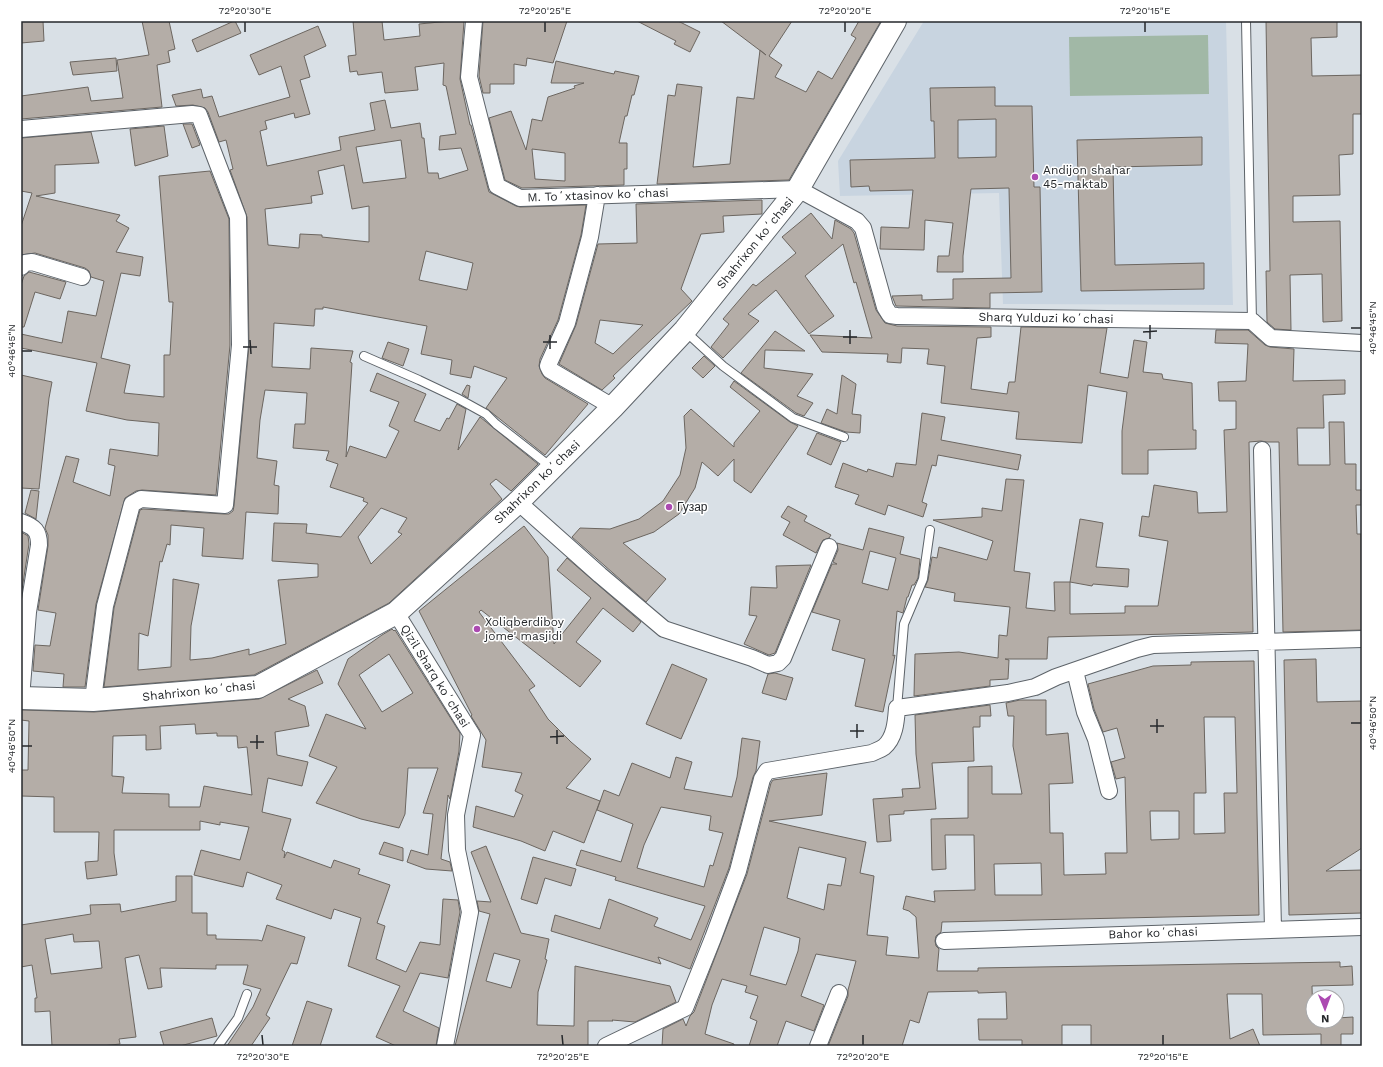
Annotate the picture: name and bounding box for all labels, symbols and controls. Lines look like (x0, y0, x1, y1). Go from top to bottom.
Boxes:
text: 72°20'30"E (219, 5, 271, 16)
text: 72°20'25"E (519, 5, 571, 16)
text: 72°20'20"E (819, 5, 871, 16)
text: 72°20'15"E (1120, 5, 1170, 16)
place label: Andijon shahar 45-maktab (1043, 163, 1131, 191)
marker: Andijon shahar 45-maktab (1030, 172, 1040, 182)
street label: M. Toʻxtasinov koʻchasi (527, 186, 669, 204)
street label: Shahrixon koʻchasi (714, 194, 796, 292)
text: 40°46'45"N (1367, 301, 1378, 355)
street label: Sharq Yulduzi koʻchasi (978, 310, 1114, 326)
text: 40°46'45"N (6, 324, 17, 378)
street label: Shahrixon koʻchasi (491, 437, 583, 527)
place label: Гузар (677, 500, 708, 514)
marker: Гузар (664, 502, 674, 512)
place label: Xoliqberdiboy jome' masjidi (484, 615, 565, 643)
street label: Qizil Sharq koʻchasi (398, 622, 472, 730)
marker: Xoliqberdiboy jome' masjidi (472, 624, 482, 634)
street label: Shahrixon koʻchasi (142, 678, 256, 704)
text: 40°46'50"N (1367, 696, 1378, 750)
text: 40°46'50"N (6, 719, 17, 773)
street label: Bahor koʻchasi (1108, 924, 1198, 942)
north arrow (1305, 989, 1345, 1029)
text: N (1321, 1012, 1329, 1025)
text: 72°20'30"E (237, 1051, 289, 1062)
text: 72°20'25"E (537, 1051, 589, 1062)
text: 72°20'20"E (837, 1051, 889, 1062)
text: 72°20'15"E (1138, 1051, 1188, 1062)

